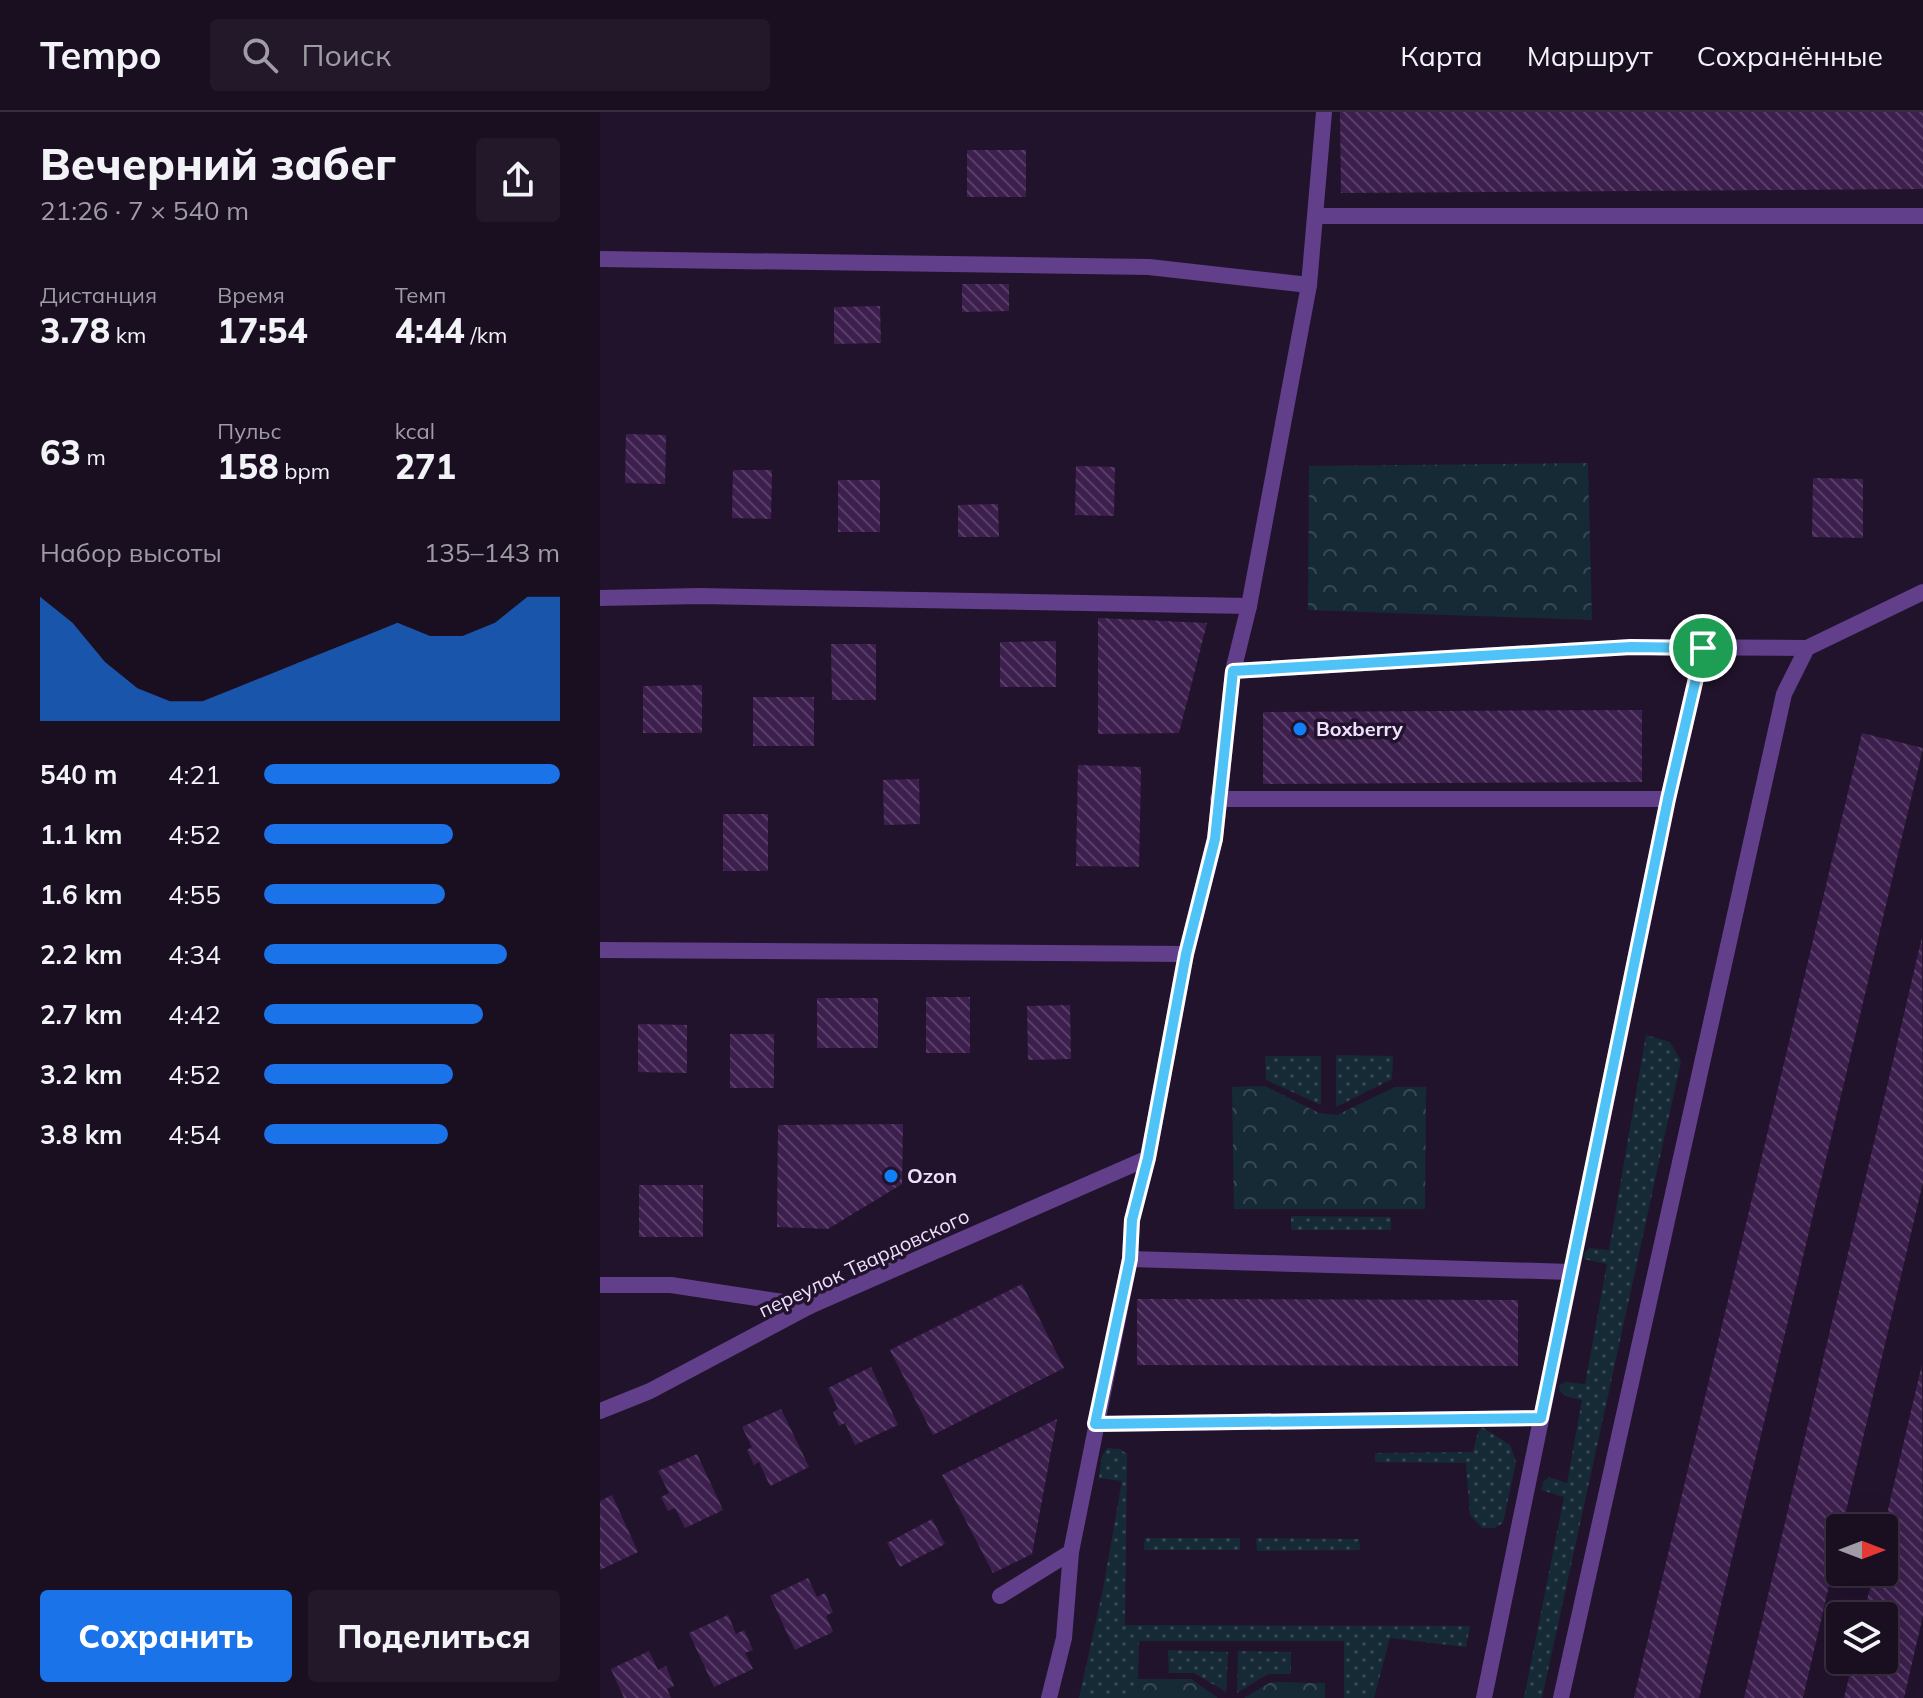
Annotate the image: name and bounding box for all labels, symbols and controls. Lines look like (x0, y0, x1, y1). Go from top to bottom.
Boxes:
search box (210, 19, 770, 91)
text: Tempo (40, 31, 162, 79)
icon: search (238, 33, 282, 77)
text: Поиск (302, 36, 391, 74)
text: Карта (1400, 38, 1483, 73)
text: Маршрут (1527, 38, 1653, 73)
text: Сохранённые (1697, 38, 1883, 73)
text: Вечерний забег (40, 136, 396, 191)
button: share (476, 138, 560, 222)
text: 21:26 · 7 × 540 m (40, 194, 249, 227)
text: Дистанция (40, 281, 157, 309)
text: Время (217, 281, 285, 309)
text: Темп (395, 281, 446, 309)
text: 3.78 (40, 309, 110, 352)
text: 17:54 (217, 309, 308, 352)
text: 4:44 (395, 309, 465, 352)
text: km (110, 321, 146, 349)
text: /km (465, 321, 507, 349)
text: Пульс (217, 417, 282, 445)
text: kcal (395, 417, 435, 445)
text: 63 (40, 431, 81, 474)
text: m (81, 443, 106, 471)
text: 158 (217, 445, 279, 488)
text: 271 (395, 445, 456, 488)
text: bpm (279, 457, 330, 485)
text: Набор высоты (40, 536, 222, 569)
text: 135–143 m (424, 536, 560, 569)
pin (1669, 614, 1737, 682)
icon: arrive (1681, 626, 1725, 670)
place label: Boxberry (1316, 716, 1403, 741)
marker: Boxberry (1291, 720, 1309, 738)
text: 540 m (40, 758, 117, 791)
text: 4:21 (168, 758, 221, 791)
text: 1.1 km (40, 818, 123, 851)
text: 4:52 (168, 818, 221, 851)
text: 1.6 km (40, 878, 123, 911)
text: 4:55 (168, 878, 221, 911)
text: 2.2 km (40, 938, 123, 971)
text: 4:34 (168, 938, 221, 971)
text: 2.7 km (40, 998, 123, 1031)
text: 4:42 (168, 998, 221, 1031)
text: 3.2 km (40, 1058, 123, 1091)
text: 4:52 (168, 1058, 221, 1091)
text: 3.8 km (40, 1118, 123, 1151)
text: 4:54 (168, 1118, 221, 1151)
place label: Ozon (907, 1163, 957, 1188)
marker: Ozon (882, 1167, 900, 1185)
street label: переулок Твардовского (754, 1203, 973, 1322)
north arrow (1826, 1514, 1898, 1586)
map controls (1826, 1514, 1898, 1674)
button: Сохранить (40, 1590, 292, 1682)
button: Поделиться (308, 1590, 560, 1682)
button: layers (1826, 1602, 1898, 1674)

